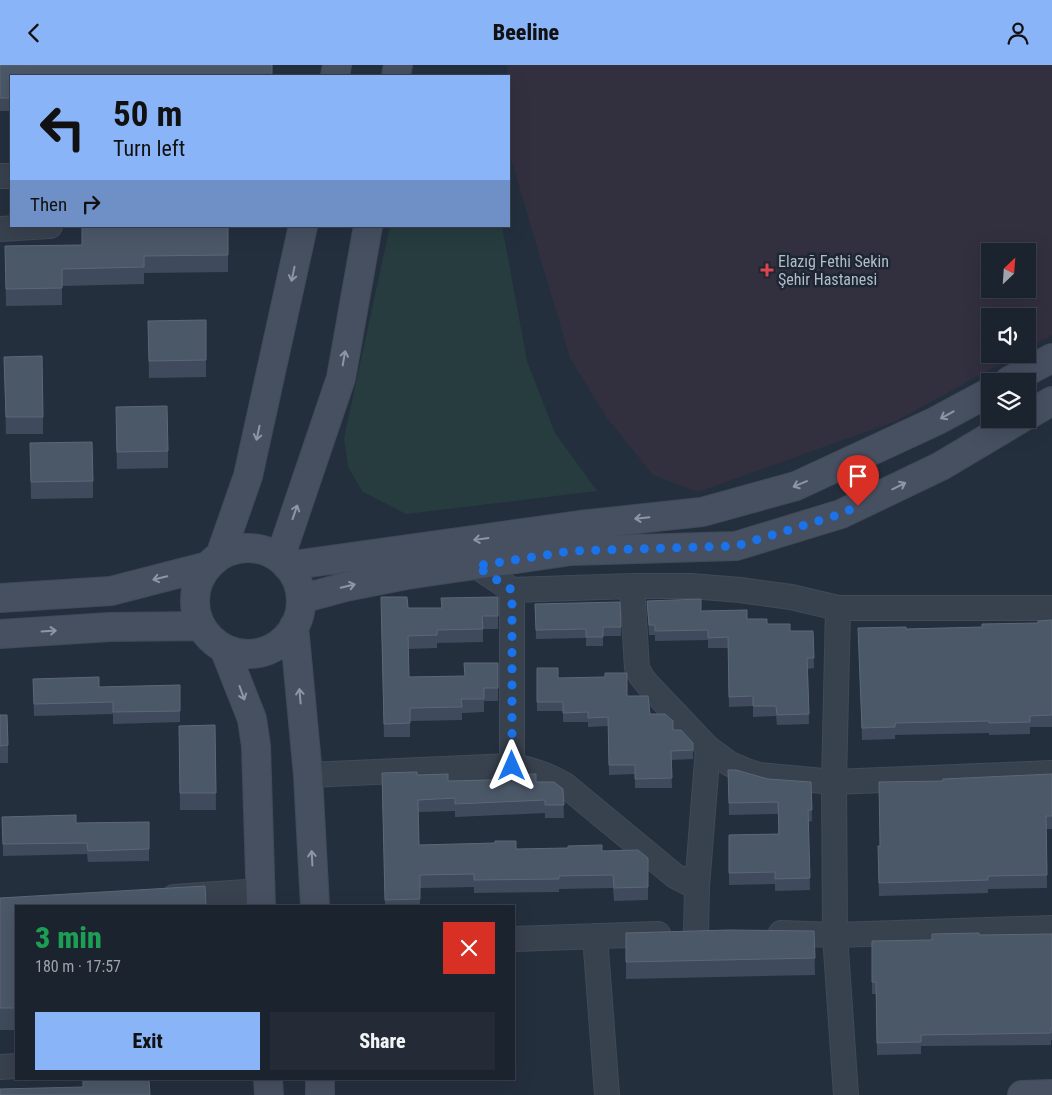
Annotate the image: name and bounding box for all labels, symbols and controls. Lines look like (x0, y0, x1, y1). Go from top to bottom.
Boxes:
icon: back (20, 19, 48, 47)
icon: person (1004, 19, 1032, 47)
text: Beeline (493, 20, 559, 45)
text: 50 m (113, 94, 182, 135)
icon: left (30, 95, 95, 160)
text: Turn left (113, 136, 185, 161)
icon: right (77, 190, 105, 218)
text: Then (30, 193, 67, 216)
north arrow (981, 243, 1036, 297)
map controls (981, 243, 1036, 428)
place label: Elazığ Fethi Sekin Şehir Hastanesi (778, 252, 889, 289)
marker: Elazığ Fethi Sekin Şehir Hastanesi (760, 263, 774, 277)
one-way arrow (288, 265, 297, 281)
button: sound (981, 308, 1036, 363)
one-way arrow (340, 350, 350, 366)
button: layers (981, 373, 1036, 428)
one-way arrow (940, 410, 955, 420)
one-way arrow (253, 424, 262, 440)
pin (837, 455, 879, 506)
icon: arrive (844, 462, 872, 490)
one-way arrow (793, 480, 808, 490)
one-way arrow (891, 481, 906, 490)
one-way arrow (291, 505, 300, 521)
one-way arrow (634, 513, 650, 523)
one-way arrow (473, 534, 489, 544)
one-way arrow (153, 574, 169, 583)
one-way arrow (340, 581, 356, 590)
one-way arrow (40, 626, 56, 635)
one-way arrow (238, 685, 247, 700)
one-way arrow (296, 688, 305, 704)
position arrow (485, 739, 537, 791)
one-way arrow (308, 850, 317, 866)
text: 3 min (35, 920, 102, 955)
button: close (443, 922, 495, 974)
text: 180 m · 17:57 (35, 957, 121, 976)
button: Exit (35, 1012, 260, 1070)
button: Share (270, 1012, 495, 1070)

